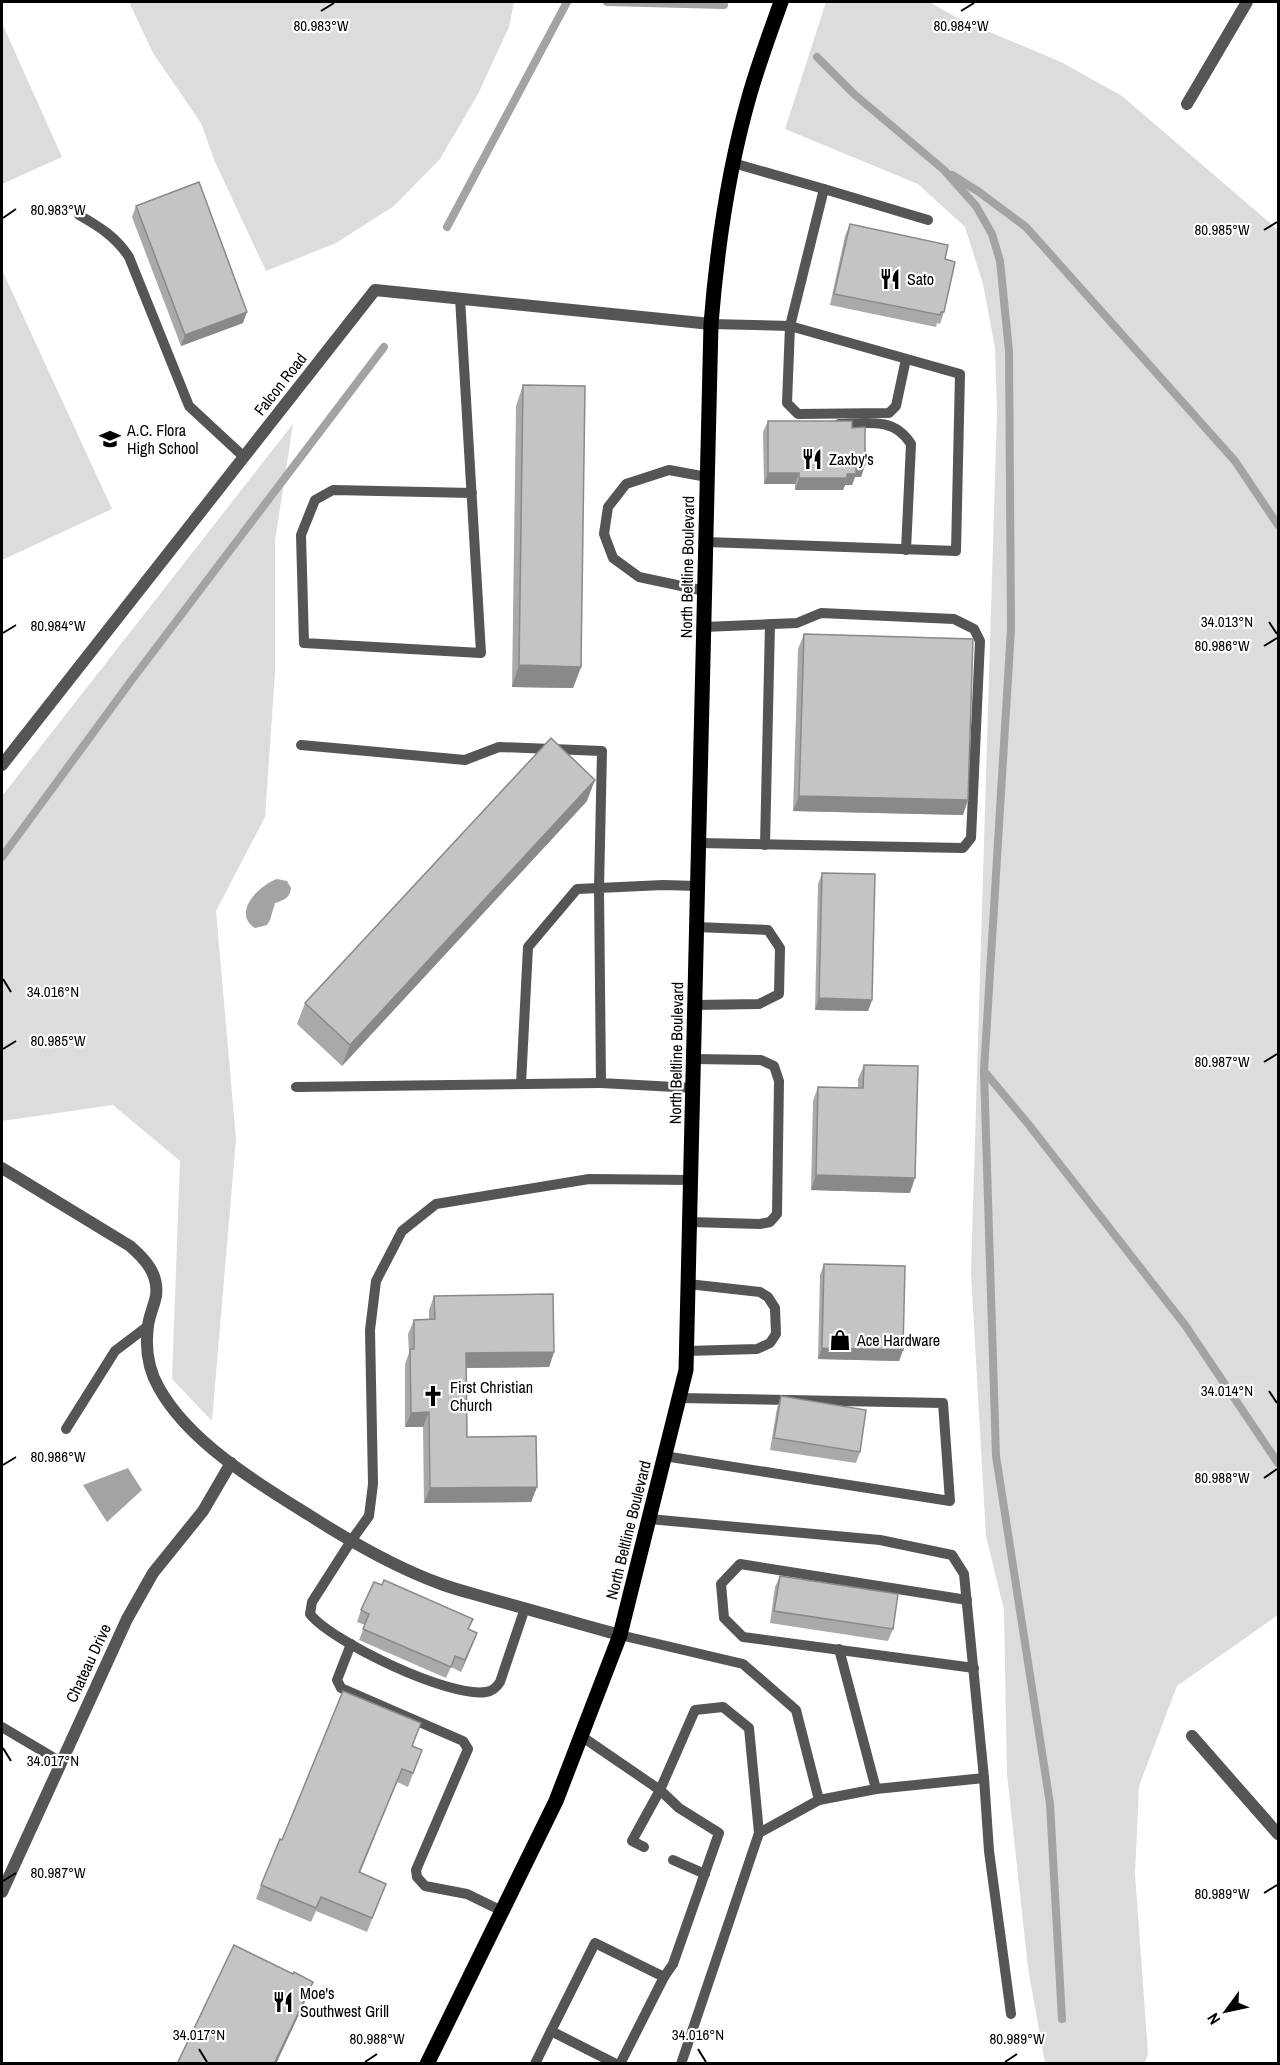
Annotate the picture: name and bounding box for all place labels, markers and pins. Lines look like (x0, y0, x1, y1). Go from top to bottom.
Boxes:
restaurant icon: Sato (878, 267, 902, 291)
place label: Sato (907, 268, 934, 290)
place label: A.C. Flora High School (126, 419, 199, 459)
school or university icon: A.C. Flora High School (98, 427, 122, 451)
restaurant icon: Zaxby's (800, 447, 824, 471)
place label: Zaxby's (829, 448, 874, 470)
shop icon: Ace Hardware (828, 1328, 852, 1352)
place label: Ace Hardware (856, 1329, 940, 1351)
place label: First Christian Church (450, 1376, 533, 1416)
church icon: First Christian Church (421, 1384, 445, 1408)
place label: Moe's Southwest Grill (300, 1982, 389, 2022)
restaurant icon: Moe's Southwest Grill (271, 1990, 295, 2014)

